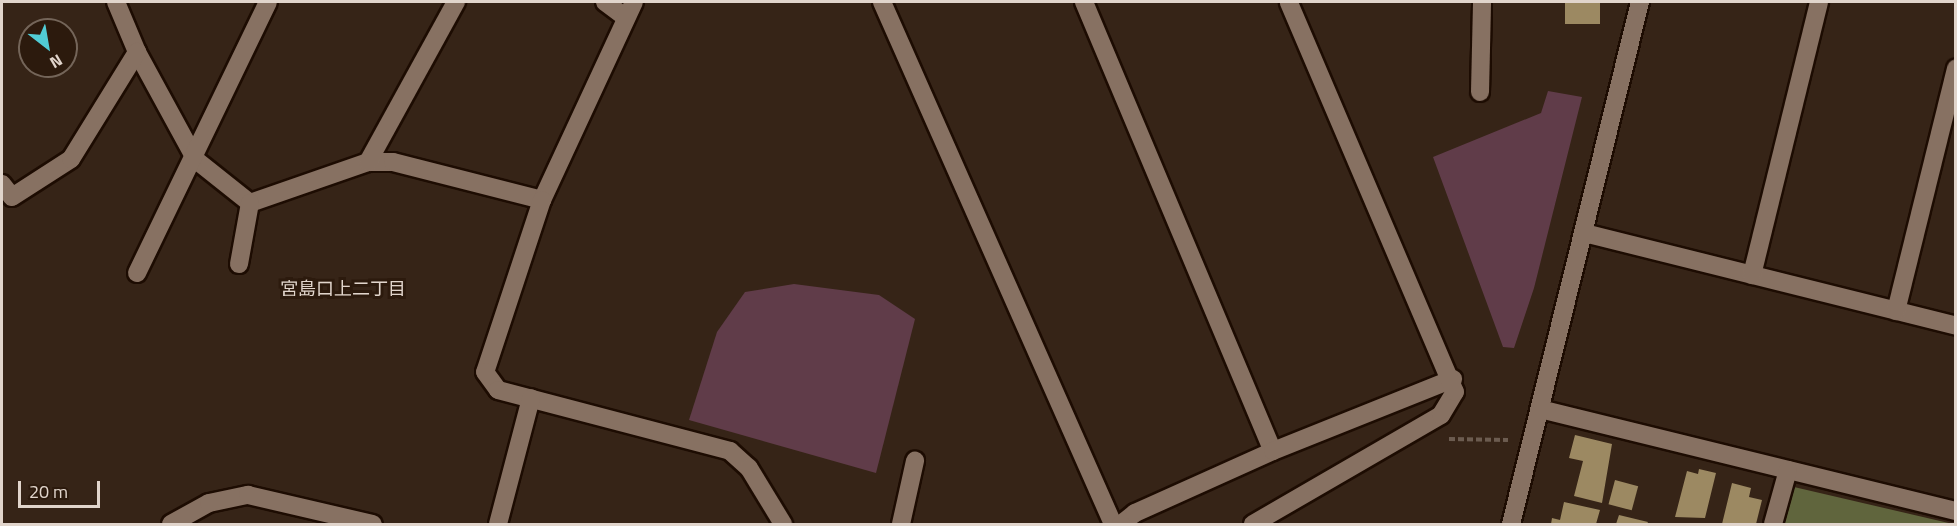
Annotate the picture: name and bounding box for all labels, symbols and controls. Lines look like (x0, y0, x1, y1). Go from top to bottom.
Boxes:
north arrow (18, 18, 78, 78)
text: N (45, 49, 67, 75)
district label: 宮島口上二丁目 (280, 278, 406, 300)
scale bar (21, 469, 104, 507)
text: 20 m (29, 478, 68, 505)

